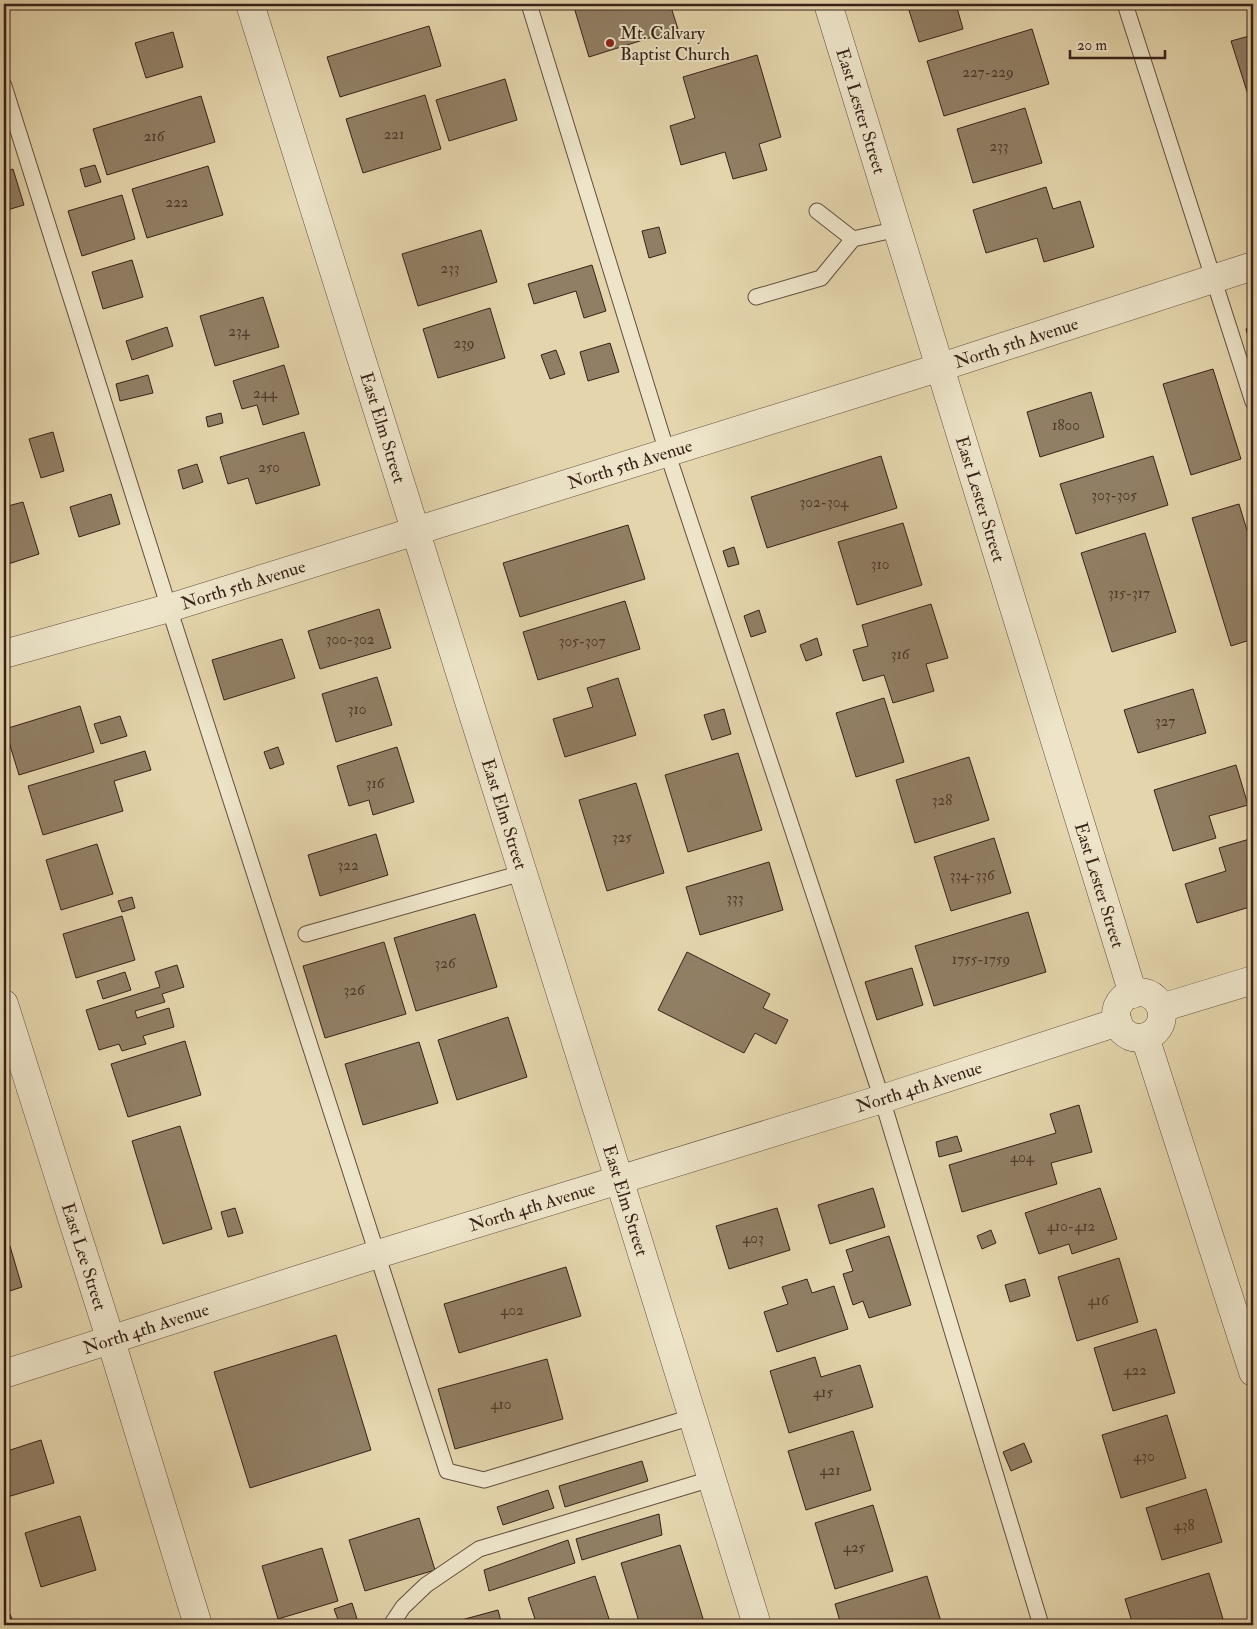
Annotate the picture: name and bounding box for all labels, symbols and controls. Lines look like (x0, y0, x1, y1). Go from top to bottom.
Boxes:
place label: Mt. Calvary Baptist Church (620, 22, 730, 66)
scale bar (1070, 28, 1164, 60)
text: 20 m (1077, 36, 1107, 55)
marker: Mt. Calvary Baptist Church (604, 37, 616, 49)
street label: East Lester Street (831, 45, 891, 177)
house number: 227-229 (962, 63, 1014, 82)
house number: 221 (384, 125, 404, 144)
house number: 216 (144, 127, 166, 146)
house number: 233 (989, 137, 1009, 156)
house number: 222 (166, 193, 189, 212)
house number: 233 (440, 259, 460, 278)
street label: North 5th Avenue (951, 312, 1082, 374)
house number: 234 (228, 322, 251, 341)
house number: 239 (453, 334, 475, 353)
street label: East Elm Street (355, 369, 411, 486)
house number: 244 (253, 384, 278, 403)
house number: 1800 (1052, 416, 1080, 435)
street label: East Lester Street (950, 433, 1011, 565)
street label: North 5th Avenue (565, 434, 695, 494)
house number: 250 (258, 458, 280, 477)
house number: 303-305 (1091, 486, 1137, 505)
house number: 302-304 (800, 493, 849, 512)
street label: North 5th Avenue (178, 554, 309, 615)
house number: 310 (871, 555, 889, 574)
house number: 315-317 (1108, 584, 1150, 603)
house number: 300-302 (326, 630, 375, 649)
house number: 305-307 (559, 632, 605, 651)
house number: 316 (891, 645, 911, 664)
house number: 310 (348, 700, 366, 719)
house number: 327 (1155, 712, 1175, 731)
street label: East Elm Street (476, 756, 533, 872)
house number: 316 (366, 774, 386, 793)
house number: 328 (932, 791, 952, 810)
street label: East Lester Street (1069, 820, 1130, 951)
house number: 325 (612, 828, 632, 847)
house number: 322 (338, 856, 359, 875)
house number: 334-336 (950, 866, 996, 885)
house number: 333 (726, 889, 744, 908)
house number: 1755-1759 (952, 950, 1010, 969)
house number: 326 (435, 954, 457, 973)
house number: 326 (344, 981, 366, 1000)
street label: North 4th Avenue (853, 1056, 985, 1118)
street label: East Elm Street (598, 1142, 654, 1259)
house number: 404 (1010, 1148, 1035, 1167)
street label: North 4th Avenue (466, 1176, 599, 1237)
street label: East Lee Street (56, 1200, 112, 1313)
house number: 410-412 (1047, 1217, 1096, 1236)
house number: 403 (742, 1229, 764, 1248)
house number: 416 (1088, 1291, 1110, 1310)
street label: North 4th Avenue (80, 1297, 212, 1359)
house number: 402 (500, 1301, 524, 1320)
house number: 422 (1123, 1361, 1147, 1380)
house number: 415 (813, 1383, 833, 1402)
house number: 410 (490, 1395, 512, 1414)
house number: 430 (1133, 1447, 1155, 1466)
house number: 421 (819, 1461, 841, 1480)
house number: 438 (1174, 1516, 1194, 1535)
house number: 425 (843, 1538, 866, 1557)

